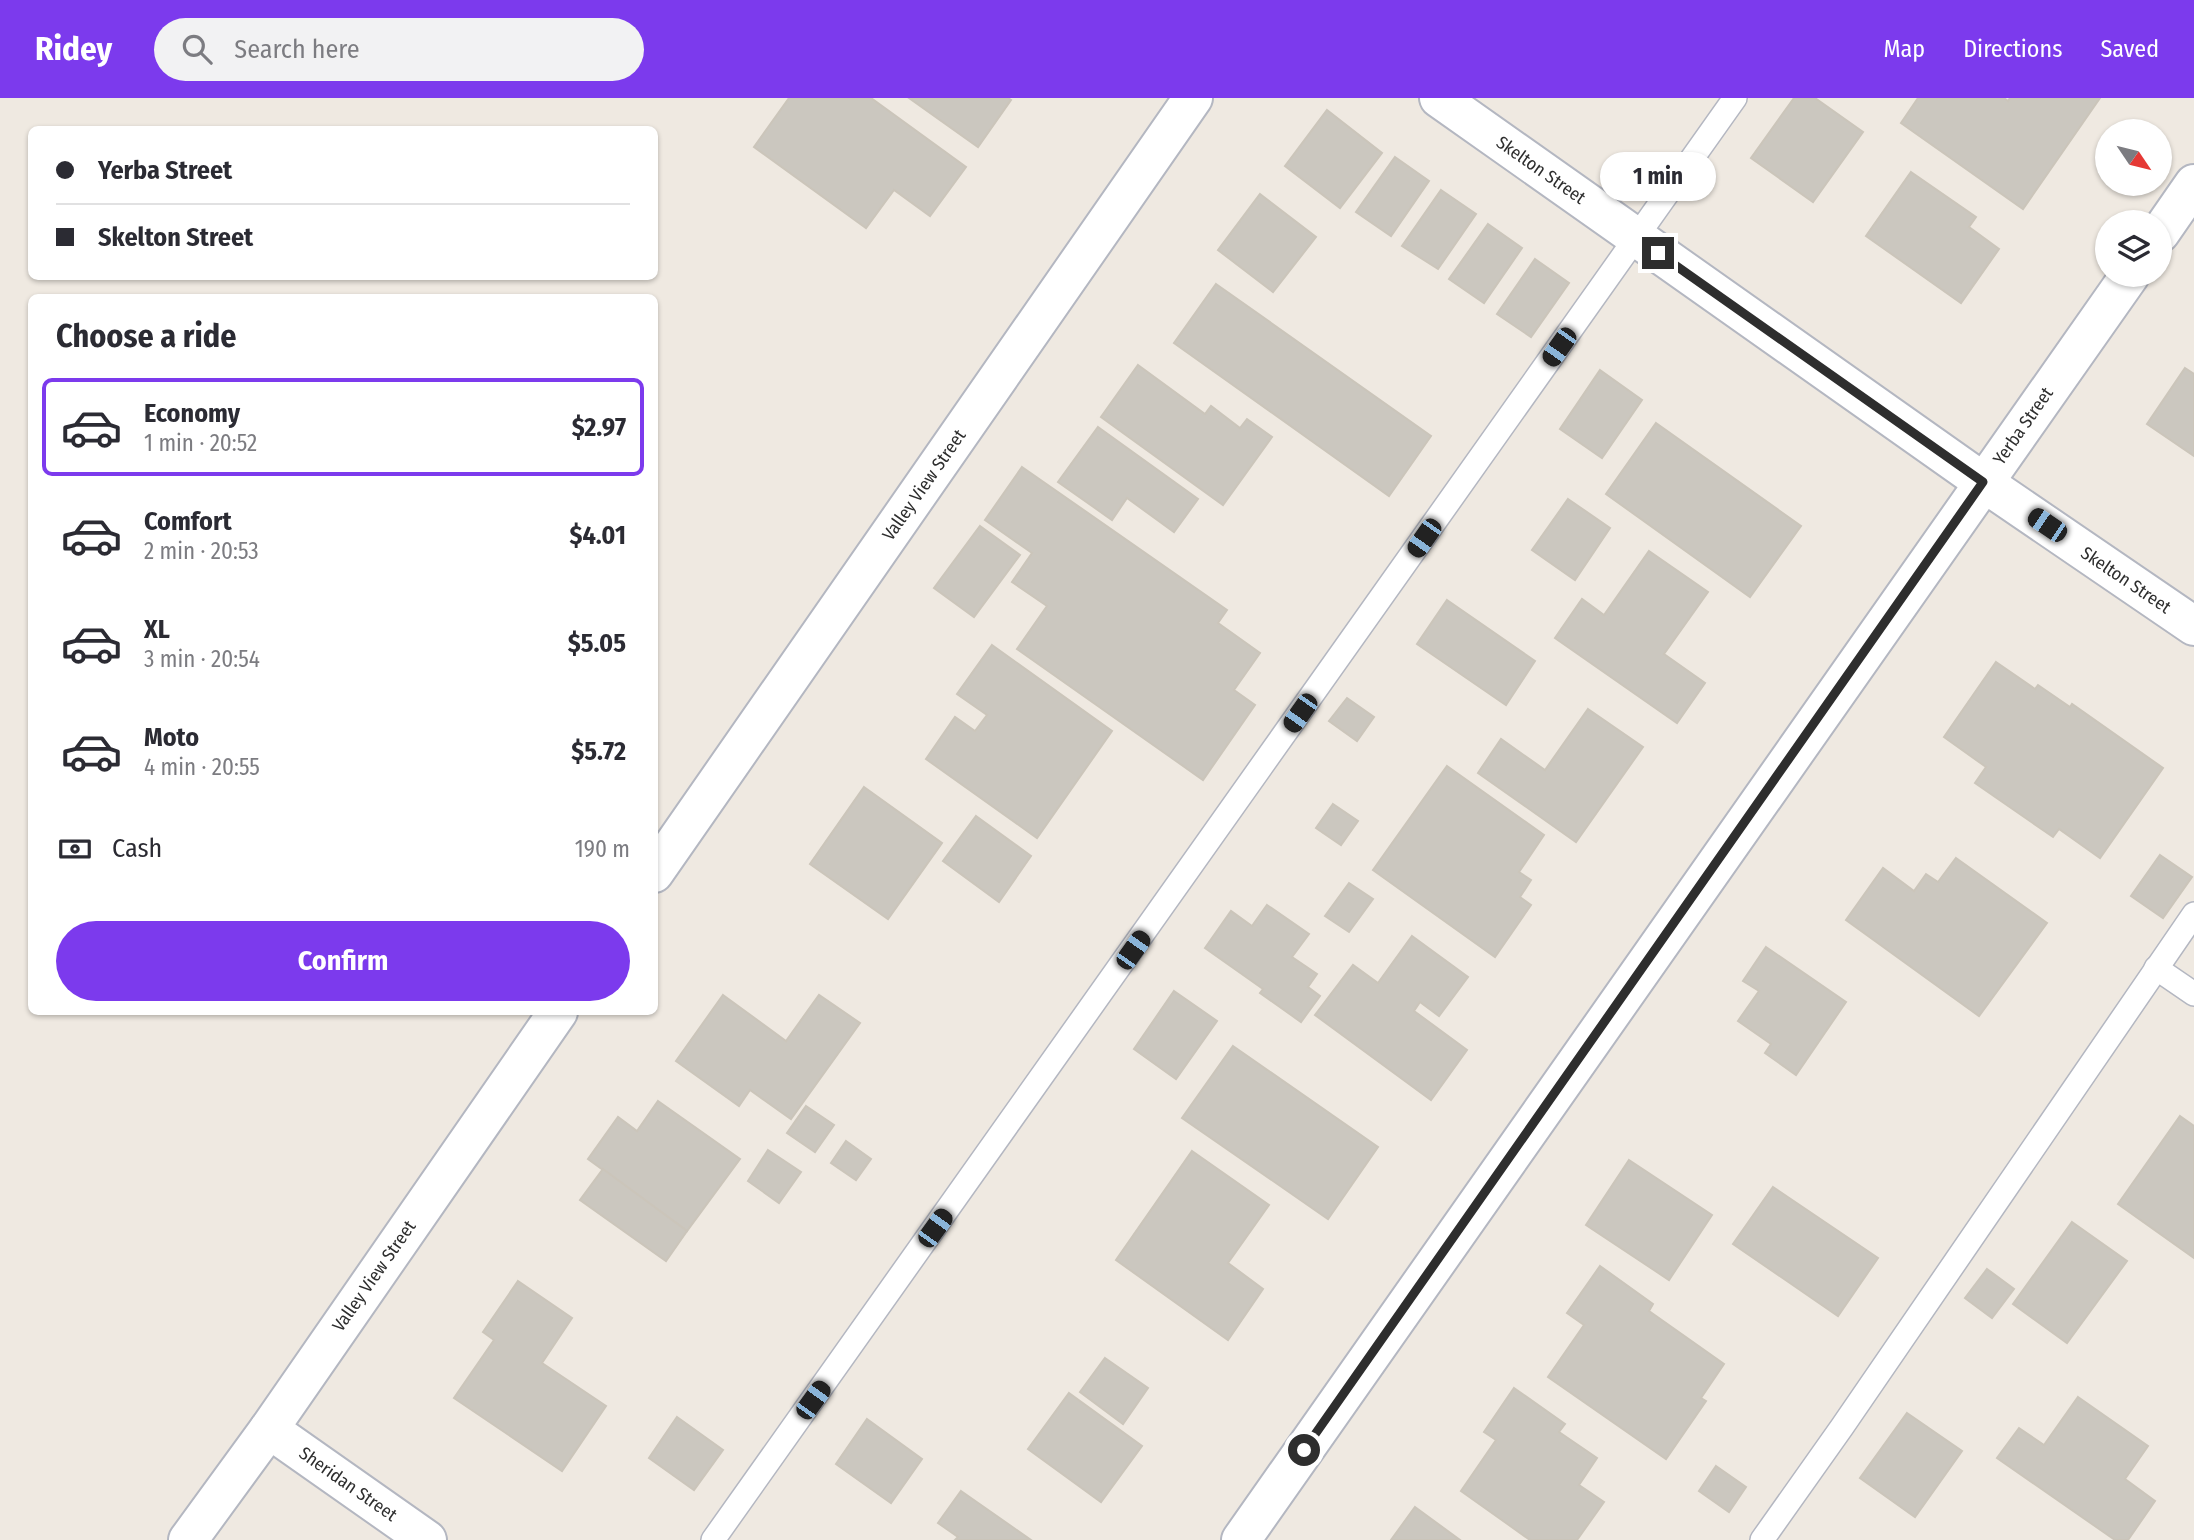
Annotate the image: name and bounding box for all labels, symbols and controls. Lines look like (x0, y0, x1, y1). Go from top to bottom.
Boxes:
search box (154, 18, 644, 81)
text: Ridey (35, 29, 112, 69)
icon: search (178, 30, 216, 68)
text: Search here (234, 34, 360, 65)
text: Map (1884, 35, 1925, 63)
text: Directions (1963, 35, 2062, 63)
text: Saved (2100, 35, 2159, 63)
north arrow (2095, 119, 2172, 196)
map controls (2095, 119, 2172, 287)
street label: Skelton Street (1492, 131, 1590, 209)
callout: 1 min (1600, 152, 1716, 200)
text: Yerba Street (98, 155, 232, 186)
text: 1 min (1633, 162, 1683, 190)
button: layers (2095, 210, 2172, 287)
text: Skelton Street (98, 222, 253, 253)
route end (1642, 237, 1674, 269)
text: Choose a ride (56, 317, 237, 355)
car (1539, 324, 1580, 370)
street label: Yerba Street (1988, 383, 2058, 469)
icon: car (60, 396, 123, 459)
text: Economy (144, 398, 240, 429)
text: $2.97 (572, 412, 626, 443)
street label: Valley View Street (878, 425, 970, 545)
text: 1 min · 20:52 (144, 429, 257, 457)
icon: car (60, 504, 123, 567)
car (2024, 505, 2071, 545)
text: Comfort (144, 506, 232, 537)
car (1404, 515, 1445, 561)
text: $4.01 (569, 520, 626, 551)
text: 2 min · 20:53 (144, 537, 259, 565)
street label: Skelton Street (2077, 542, 2175, 618)
icon: car (60, 612, 123, 675)
text: XL (144, 614, 170, 645)
text: $5.05 (568, 628, 626, 659)
text: 3 min · 20:54 (144, 645, 260, 673)
car (1280, 690, 1321, 736)
icon: car (60, 720, 123, 783)
text: Moto (144, 722, 199, 753)
text: $5.72 (571, 736, 626, 767)
text: 4 min · 20:55 (144, 753, 260, 781)
icon: cash (56, 830, 94, 868)
text: Cash (112, 833, 162, 864)
text: 190 m (575, 835, 630, 863)
button: Confirm (56, 921, 630, 1001)
car (1113, 927, 1154, 973)
car (915, 1205, 956, 1251)
street label: Valley View Street (328, 1216, 420, 1336)
car (793, 1377, 834, 1423)
route start (1288, 1434, 1320, 1466)
street label: Sheridan Street (295, 1442, 401, 1526)

